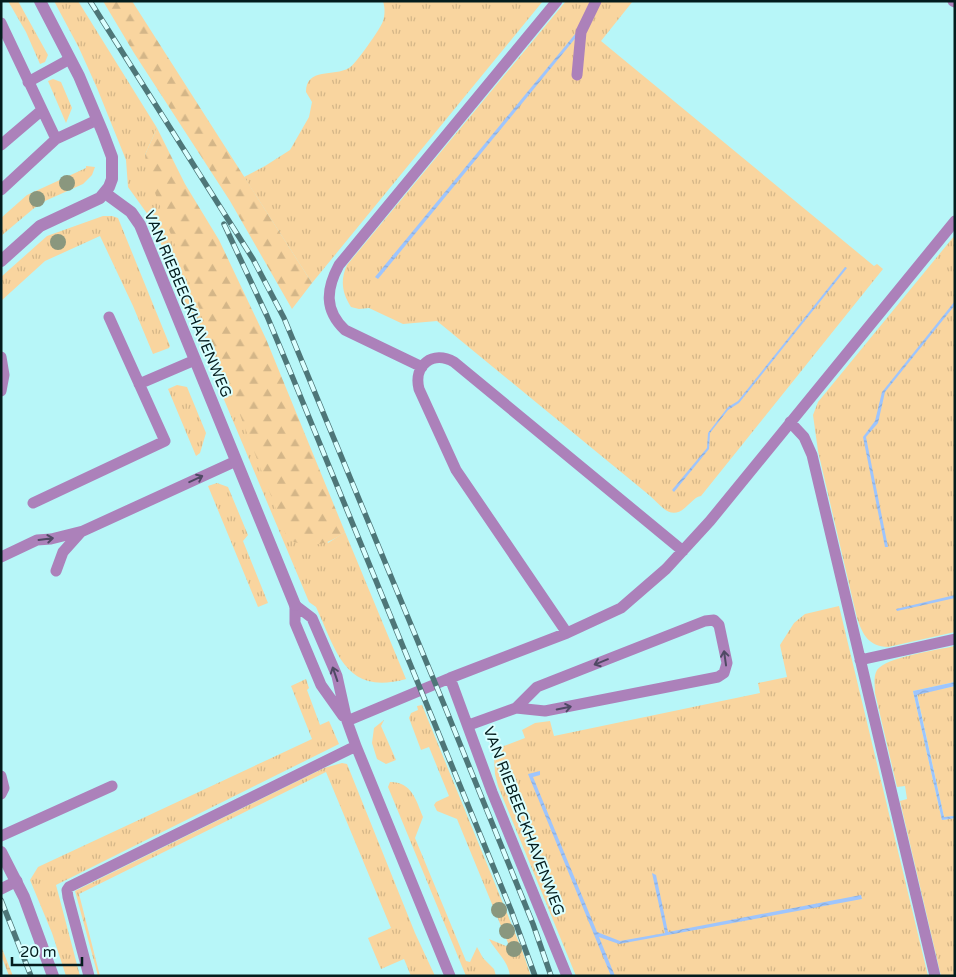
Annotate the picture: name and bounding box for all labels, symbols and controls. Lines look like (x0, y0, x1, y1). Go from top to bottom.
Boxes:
street label: VAN RIEBEECKHAVENWEG (140, 208, 236, 400)
one-way arrow (188, 474, 203, 483)
one-way arrow (38, 534, 54, 544)
one-way arrow (720, 651, 730, 667)
one-way arrow (594, 658, 609, 667)
one-way arrow (330, 667, 339, 682)
one-way arrow (555, 703, 571, 712)
street label: VAN RIEBEECKHAVENWEG (480, 724, 568, 918)
scale bar (12, 934, 82, 966)
text: 20 m (20, 943, 57, 961)

